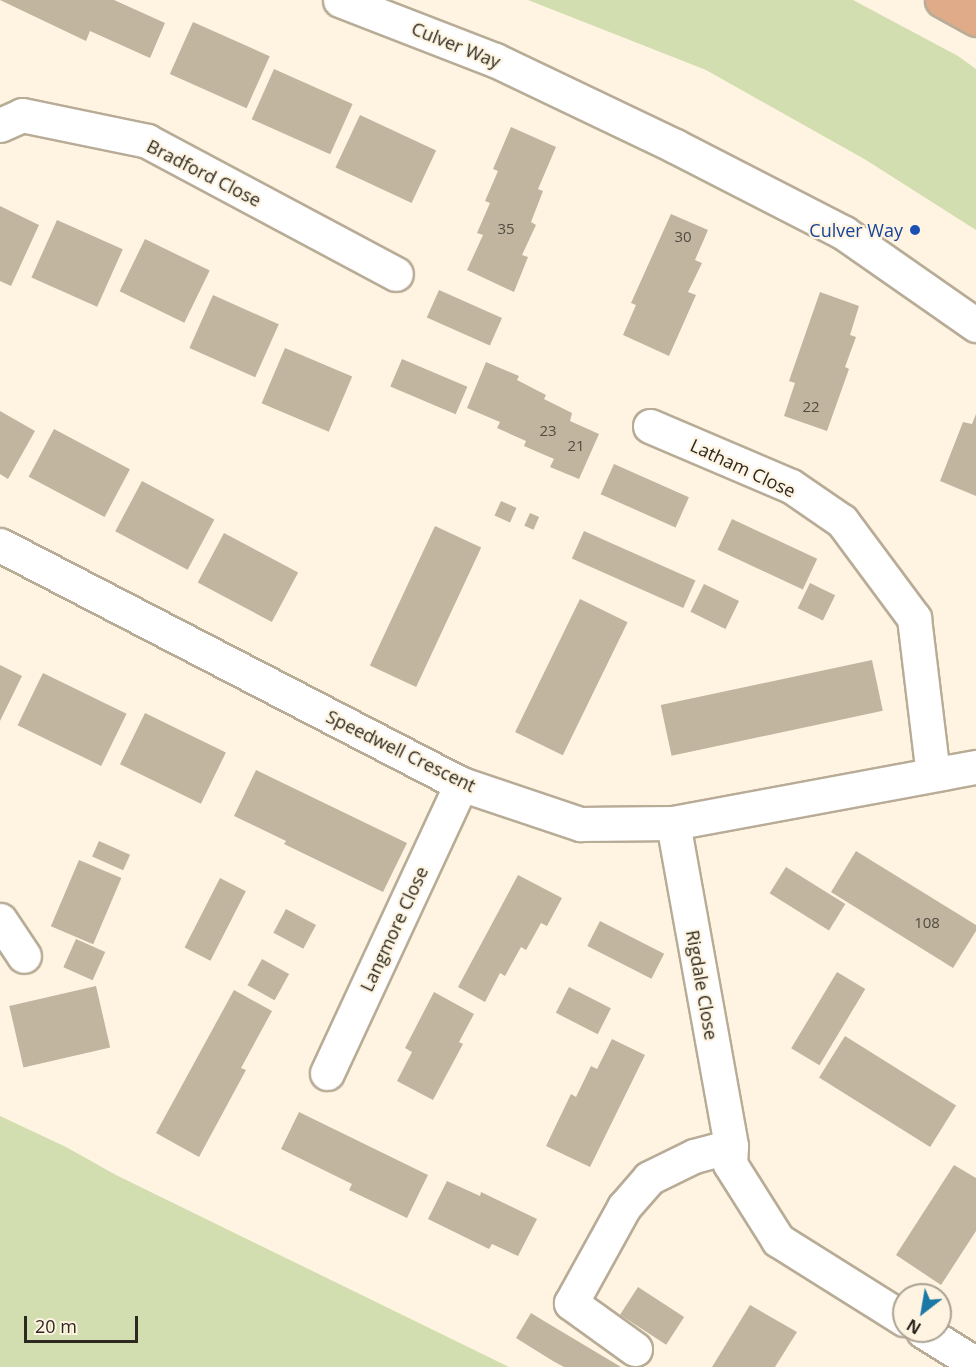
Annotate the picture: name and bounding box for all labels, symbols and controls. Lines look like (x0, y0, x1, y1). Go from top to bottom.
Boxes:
street label: Culver Way (409, 17, 503, 73)
street label: Bradford Close (143, 135, 265, 211)
place label: Culver Way (809, 219, 903, 241)
house number: 35 (497, 220, 515, 238)
marker: Culver Way (908, 223, 922, 237)
house number: 30 (674, 228, 692, 246)
house number: 22 (802, 398, 820, 416)
house number: 23 (539, 422, 557, 440)
street label: Latham Close (687, 434, 799, 502)
house number: 21 (567, 437, 585, 455)
street label: Speedwell Crescent (323, 705, 479, 797)
street label: Langmore Close (356, 863, 432, 995)
house number: 108 (914, 914, 940, 932)
street label: Rigdale Close (682, 928, 722, 1042)
north arrow (892, 1283, 952, 1343)
scale bar (27, 1304, 141, 1342)
text: 20 m (35, 1314, 77, 1338)
text: N (903, 1314, 925, 1339)

